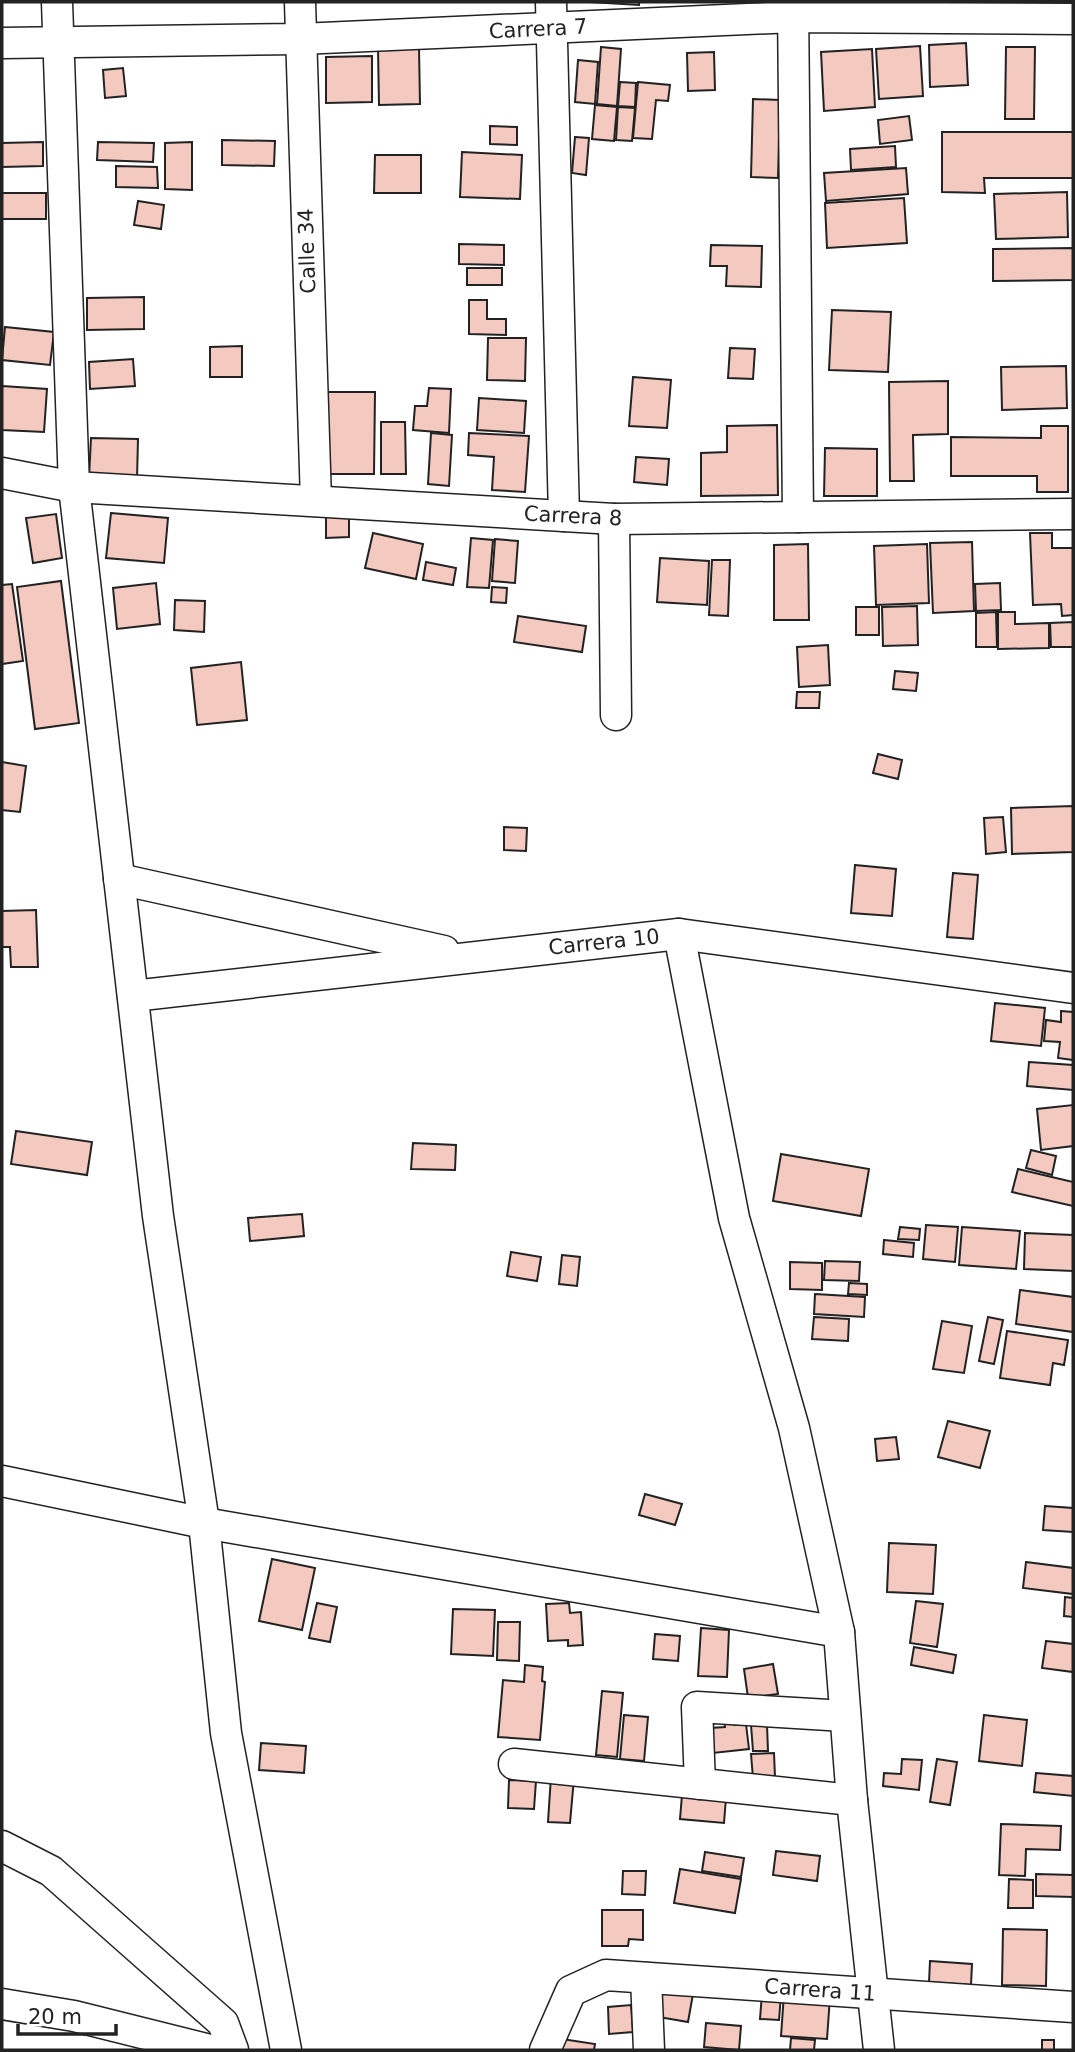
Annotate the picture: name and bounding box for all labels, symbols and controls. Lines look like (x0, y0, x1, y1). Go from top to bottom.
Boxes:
street label: Carrera 7 (488, 14, 588, 44)
street label: Calle 34 (294, 208, 320, 294)
street label: Carrera 8 (523, 501, 623, 531)
street label: Carrera 10 (547, 924, 661, 960)
street label: Carrera 11 (763, 1974, 877, 2006)
scale bar (18, 1993, 116, 2037)
text: 20 m (28, 2005, 82, 2029)

